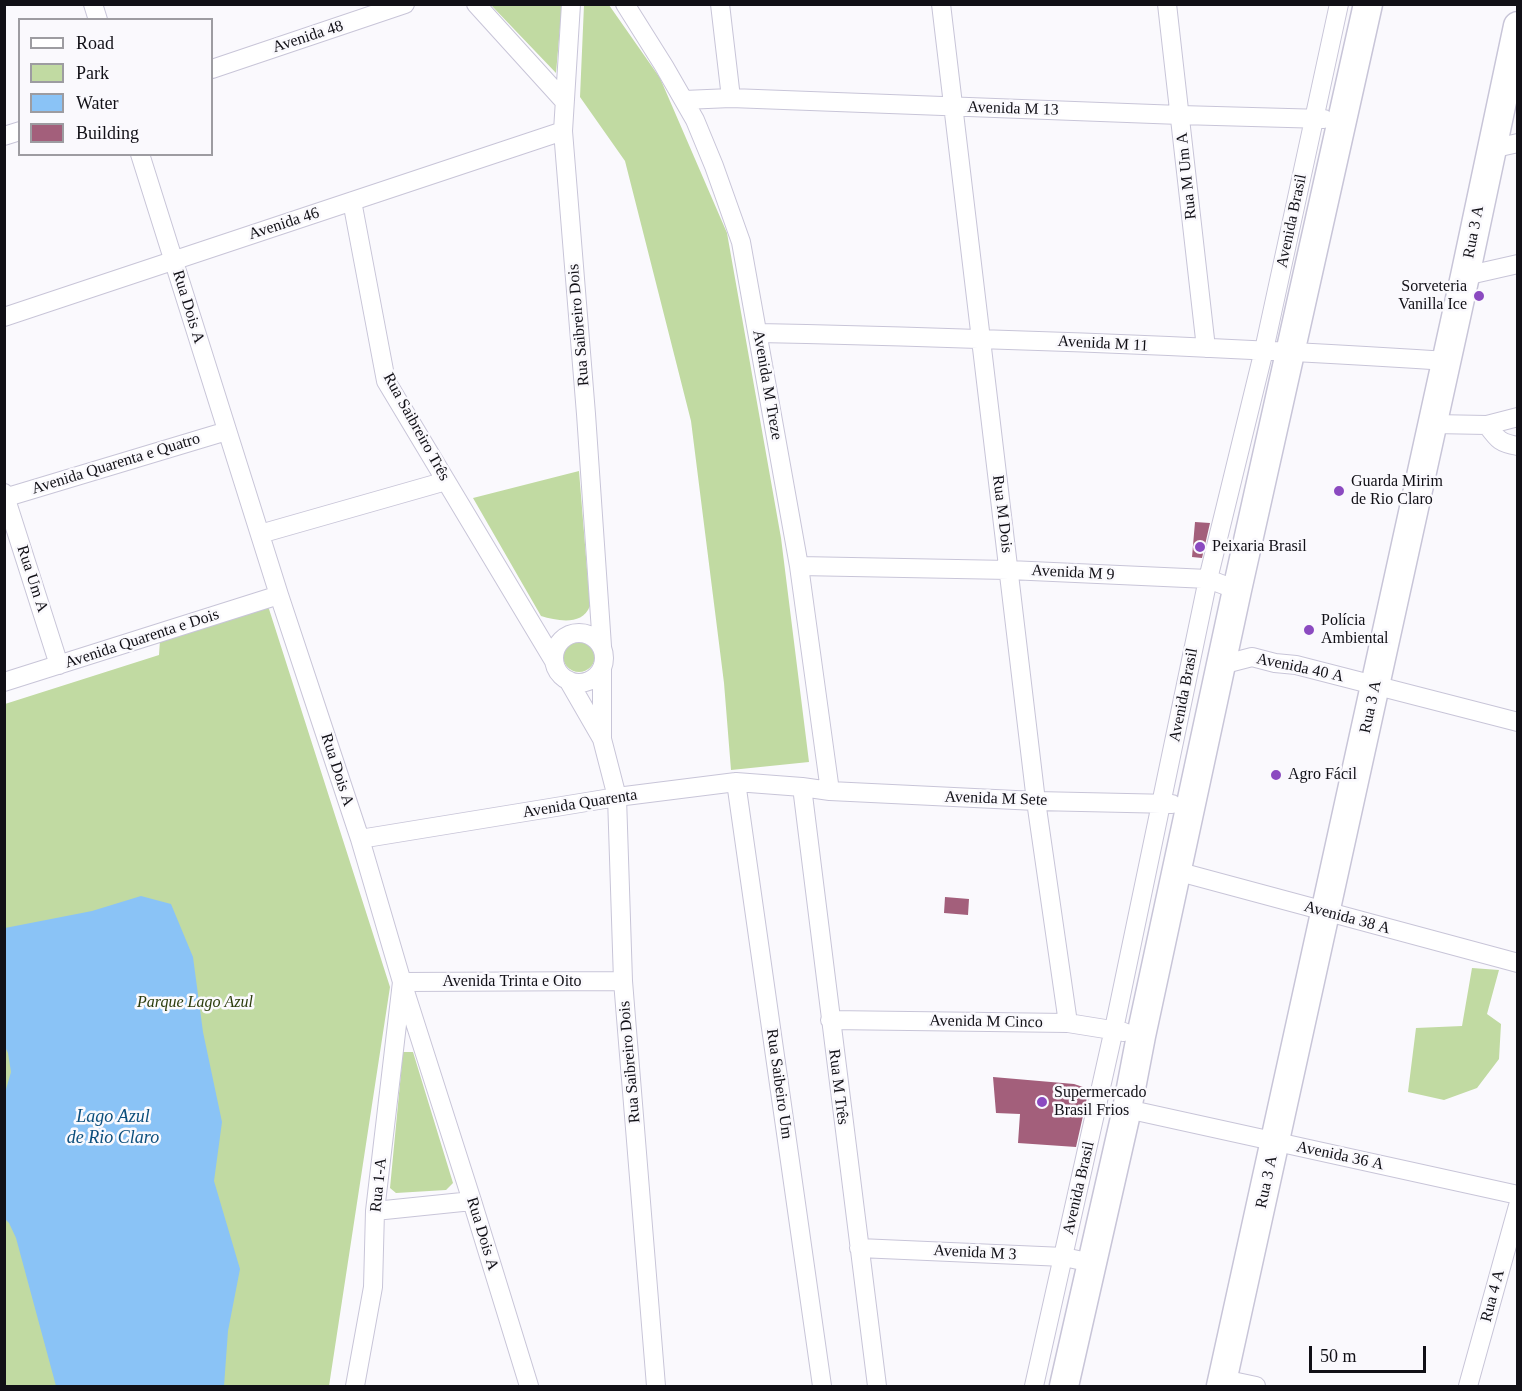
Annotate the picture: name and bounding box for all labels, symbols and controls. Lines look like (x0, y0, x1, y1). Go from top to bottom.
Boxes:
street label: Avenida 48 (270, 17, 346, 57)
legend (18, 18, 213, 156)
text: Road (76, 33, 114, 53)
text: Park (76, 63, 109, 83)
text: Water (76, 93, 119, 113)
street label: Avenida M 13 (967, 98, 1059, 120)
text: Building (76, 123, 139, 143)
street label: Rua M Um A (1173, 131, 1201, 221)
street label: Avenida Brasil (1273, 172, 1311, 270)
street label: Avenida 46 (246, 204, 322, 244)
street label: Rua 3 A (1459, 204, 1489, 260)
street label: Rua Saibreiro Dois (564, 263, 594, 387)
street label: Rua Dois A (168, 268, 208, 346)
place label: Sorveteria Vanilla Ice (1398, 277, 1467, 315)
marker: Sorveteria Vanilla Ice (1472, 289, 1486, 303)
street label: Avenida M Treze (748, 329, 786, 441)
street label: Avenida M 11 (1057, 332, 1149, 356)
street label: Rua Saibreiro Três (378, 370, 454, 484)
street label: Avenida Quarenta e Quatro (29, 429, 203, 499)
place label: Guarda Mirim de Rio Claro (1351, 472, 1443, 510)
street label: Rua M Dois (988, 474, 1016, 554)
marker: Guarda Mirim de Rio Claro (1332, 484, 1346, 498)
place label: Peixaria Brasil (1212, 537, 1307, 557)
marker: Peixaria Brasil (1193, 540, 1207, 554)
street label: Rua Um A (12, 543, 52, 615)
street label: Avenida M 9 (1031, 561, 1115, 585)
street label: Avenida Quarenta e Dois (62, 605, 222, 673)
place label: Polícia Ambiental (1321, 611, 1389, 649)
marker: Polícia Ambiental (1302, 623, 1316, 637)
street label: Avenida Brasil (1165, 646, 1203, 744)
street label: Avenida 40 A (1255, 649, 1345, 687)
street label: Rua 3 A (1356, 679, 1386, 735)
street label: Rua Dois A (316, 731, 358, 809)
place label: Agro Fácil (1288, 765, 1357, 785)
marker: Agro Fácil (1269, 768, 1283, 782)
street label: Avenida Quarenta (521, 785, 639, 823)
street label: Avenida M Sete (944, 788, 1048, 810)
street label: Avenida 38 A (1302, 897, 1392, 939)
street label: Avenida Trinta e Oito (442, 972, 582, 992)
park label: Parque Lago Azul (137, 993, 253, 1013)
street label: Rua Saibreiro Dois (615, 1000, 645, 1124)
street label: Avenida M Cinco (929, 1011, 1043, 1033)
street label: Rua Saibeiro Um (762, 1028, 796, 1140)
street label: Rua M Três (824, 1048, 852, 1126)
place label: Supermercado Brasil Frios (1054, 1083, 1146, 1121)
marker: Supermercado Brasil Frios (1035, 1095, 1049, 1109)
water label: Lago Azul de Rio Claro (67, 1106, 159, 1148)
street label: Avenida 36 A (1295, 1137, 1385, 1175)
street label: Avenida Brasil (1059, 1139, 1099, 1237)
street label: Rua 3 A (1252, 1154, 1282, 1210)
street label: Rua 1-A (367, 1157, 391, 1213)
street label: Rua Dois A (462, 1195, 502, 1273)
street label: Avenida M 3 (933, 1241, 1017, 1265)
street label: Rua 4 A (1477, 1268, 1509, 1324)
scale bar (1312, 1334, 1429, 1372)
text: 50 m (1320, 1346, 1357, 1366)

